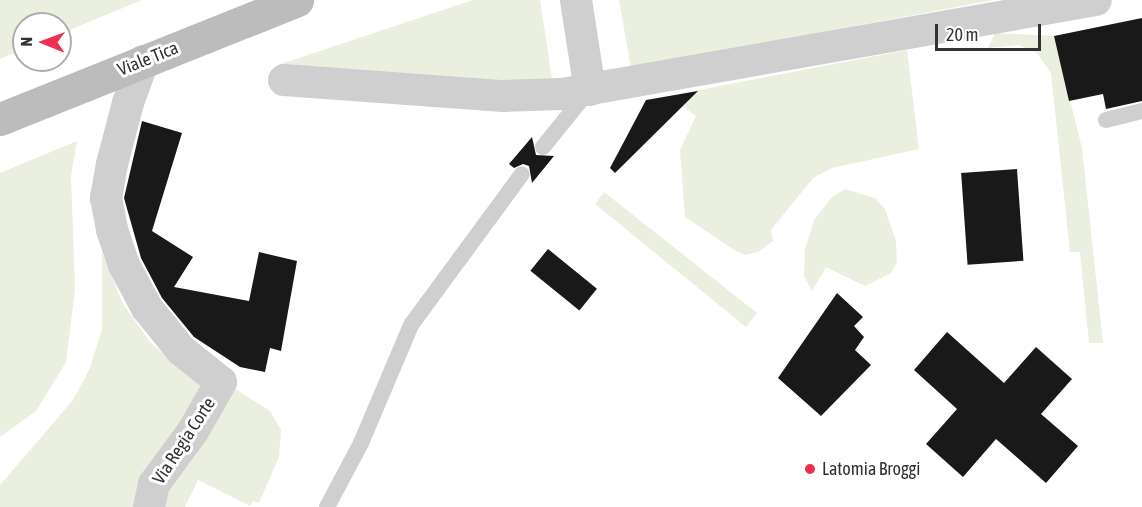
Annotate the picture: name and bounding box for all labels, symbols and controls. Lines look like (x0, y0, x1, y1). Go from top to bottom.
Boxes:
north arrow (12, 12, 72, 72)
scale bar (938, 12, 1044, 50)
text: 20 m (946, 24, 978, 45)
text: N (17, 37, 35, 47)
street label: Viale Tica (115, 37, 181, 81)
street label: Via Regia Corte (148, 394, 220, 488)
place label: Latomia Broggi (822, 458, 920, 480)
marker: Latomia Broggi (803, 462, 817, 476)

